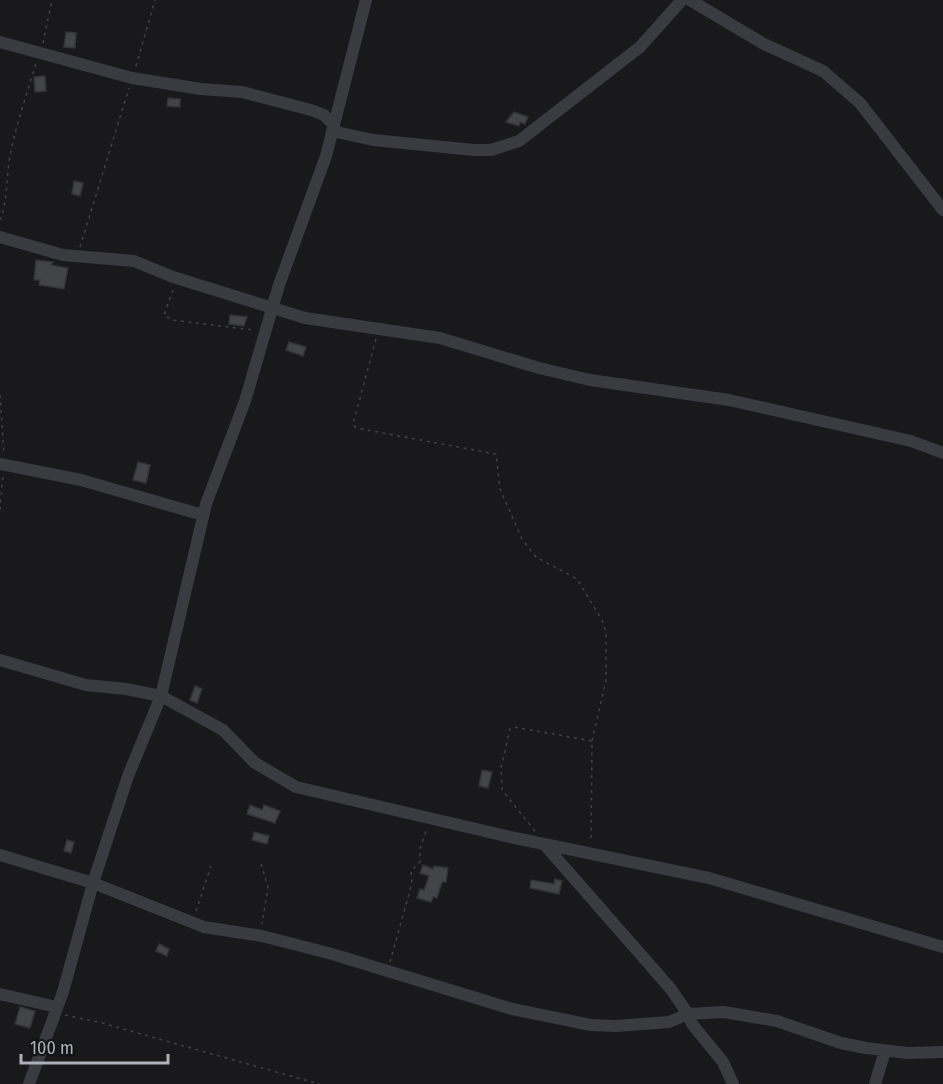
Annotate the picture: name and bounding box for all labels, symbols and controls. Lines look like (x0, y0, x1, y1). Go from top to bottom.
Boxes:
scale bar (21, 1027, 168, 1065)
text: 100 m (30, 1037, 74, 1059)

